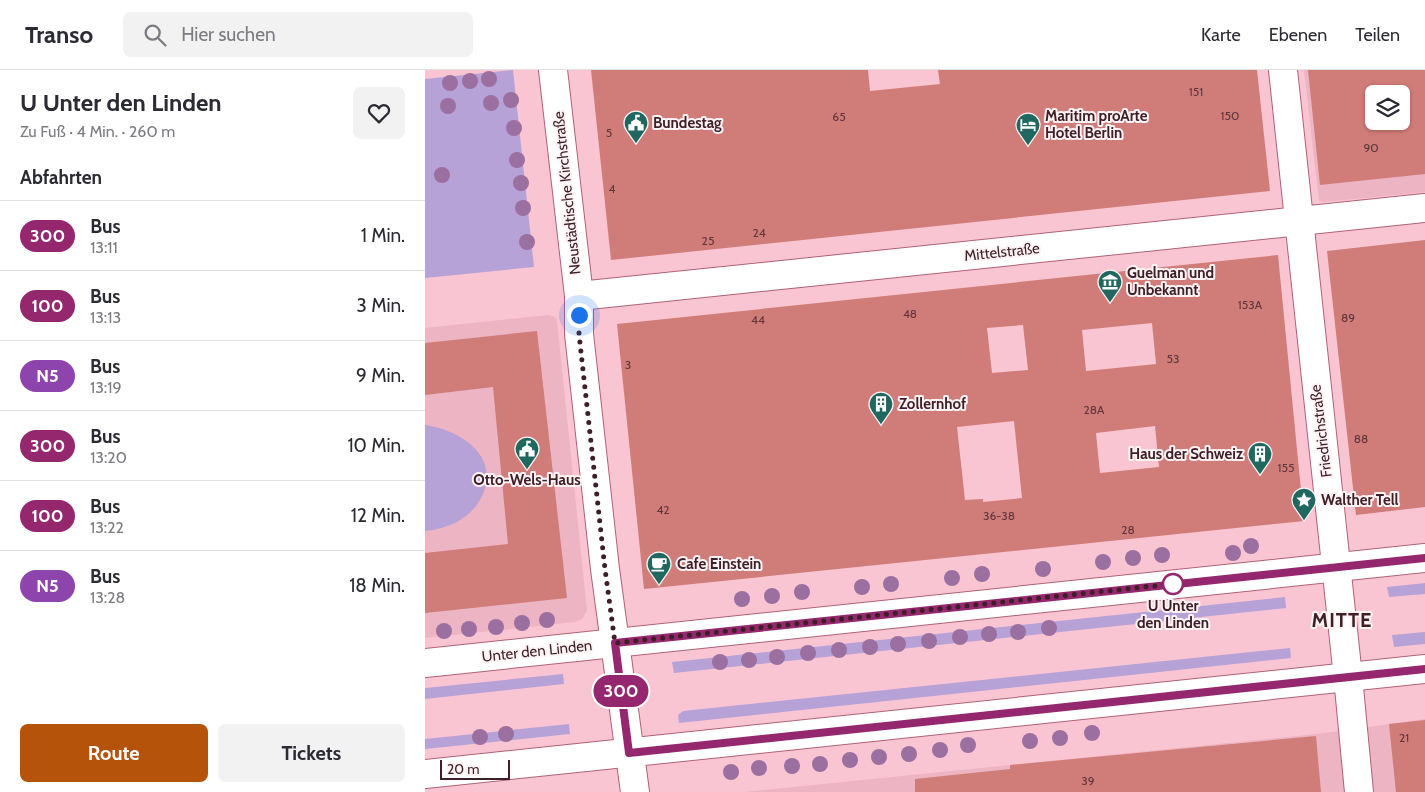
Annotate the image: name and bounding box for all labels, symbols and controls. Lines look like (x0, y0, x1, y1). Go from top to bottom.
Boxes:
search box (123, 12, 473, 57)
text: Transo (25, 20, 93, 49)
icon: search (141, 21, 169, 49)
text: Hier suchen (181, 23, 276, 46)
text: Karte (1201, 24, 1241, 46)
text: Ebenen (1269, 24, 1327, 46)
text: Teilen (1355, 24, 1400, 46)
house number: 151 (1189, 84, 1203, 99)
map controls (1365, 85, 1410, 130)
button: layers (1365, 85, 1410, 130)
button: heart (353, 87, 405, 139)
text: U Unter den Linden (20, 88, 222, 117)
place label: Maritim proArte Hotel Berlin (1045, 107, 1148, 142)
house number: 150 (1221, 108, 1239, 123)
house number: 65 (832, 109, 846, 124)
street label: Neustädtische Kirchstraße (549, 110, 585, 275)
public building icon: Bundestag (623, 110, 649, 144)
hotel icon: Maritim proArte Hotel Berlin (1015, 112, 1041, 146)
place label: Bundestag (653, 114, 722, 132)
text: Zu Fuß · 4 Min. · 260 m (20, 122, 175, 141)
house number: 5 (606, 125, 612, 140)
house number: 90 (1363, 140, 1379, 155)
text: Abfahrten (20, 166, 102, 189)
house number: 4 (609, 181, 616, 196)
text: Bus (90, 215, 120, 238)
text: 1 Min. (361, 224, 405, 247)
text: 300 (30, 225, 65, 247)
house number: 24 (752, 225, 766, 240)
house number: 25 (702, 233, 714, 248)
text: 13:11 (90, 238, 118, 257)
street label: Mittelstraße (963, 239, 1041, 265)
place label: Guelman und Unbekannt (1127, 264, 1214, 299)
museum icon: Guelman und Unbekannt (1097, 269, 1123, 303)
text: Bus (90, 285, 120, 308)
text: 3 Min. (357, 294, 405, 317)
text: 100 (31, 295, 64, 317)
house number: 153A (1238, 297, 1263, 312)
your location (567, 303, 592, 328)
house number: 48 (903, 306, 917, 321)
text: 13:13 (90, 308, 121, 327)
house number: 89 (1341, 310, 1355, 325)
house number: 44 (751, 312, 765, 327)
house number: 53 (1167, 351, 1179, 366)
text: Bus (90, 355, 120, 378)
house number: 3 (625, 357, 631, 372)
text: 9 Min. (356, 364, 405, 387)
text: N5 (36, 365, 59, 387)
text: 13:19 (90, 378, 122, 397)
street label: Friedrichstraße (1306, 383, 1336, 478)
building icon: Zollernhof (868, 391, 894, 425)
place label: Zollernhof (899, 395, 966, 413)
house number: 28A (1084, 402, 1105, 417)
text: Bus (90, 425, 120, 448)
house number: 88 (1354, 431, 1368, 446)
text: 10 Min. (347, 434, 405, 457)
text: 300 (30, 435, 65, 457)
public building icon: Otto-Wels-Haus (514, 436, 540, 470)
building icon: Haus der Schweiz (1247, 441, 1273, 475)
place label: Haus der Schweiz (1129, 445, 1243, 463)
text: 13:20 (90, 448, 127, 467)
house number: 155 (1278, 460, 1294, 475)
place label: Otto-Wels-Haus (473, 471, 581, 489)
place icon: Walther Tell (1291, 487, 1317, 521)
place label: Walther Tell (1321, 491, 1399, 509)
text: Bus (90, 495, 120, 518)
house number: 42 (656, 502, 670, 517)
text: 12 Min. (351, 504, 405, 527)
text: 100 (31, 505, 64, 527)
house number: 36-38 (983, 508, 1015, 523)
text: 13:22 (90, 518, 124, 537)
house number: 28 (1121, 522, 1135, 537)
cafe icon: Cafe Einstein (646, 551, 672, 585)
place label: Cafe Einstein (677, 555, 761, 573)
text: Bus (90, 565, 120, 588)
marker: U Unter den Linden (1162, 573, 1184, 595)
text: 18 Min. (349, 574, 405, 597)
text: N5 (36, 575, 59, 597)
text: 13:28 (90, 588, 125, 607)
place label: U Unter den Linden (1137, 597, 1209, 632)
district label: MITTE (1312, 608, 1372, 632)
street label: Unter den Linden (481, 636, 593, 666)
line badge: 300 (592, 675, 650, 707)
text: 300 (603, 680, 639, 702)
button: Route (20, 724, 208, 782)
button: Tickets (218, 724, 405, 782)
house number: 21 (1399, 730, 1409, 745)
scale bar (440, 757, 510, 780)
text: 20 m (447, 760, 480, 778)
house number: 39 (1081, 773, 1095, 788)

